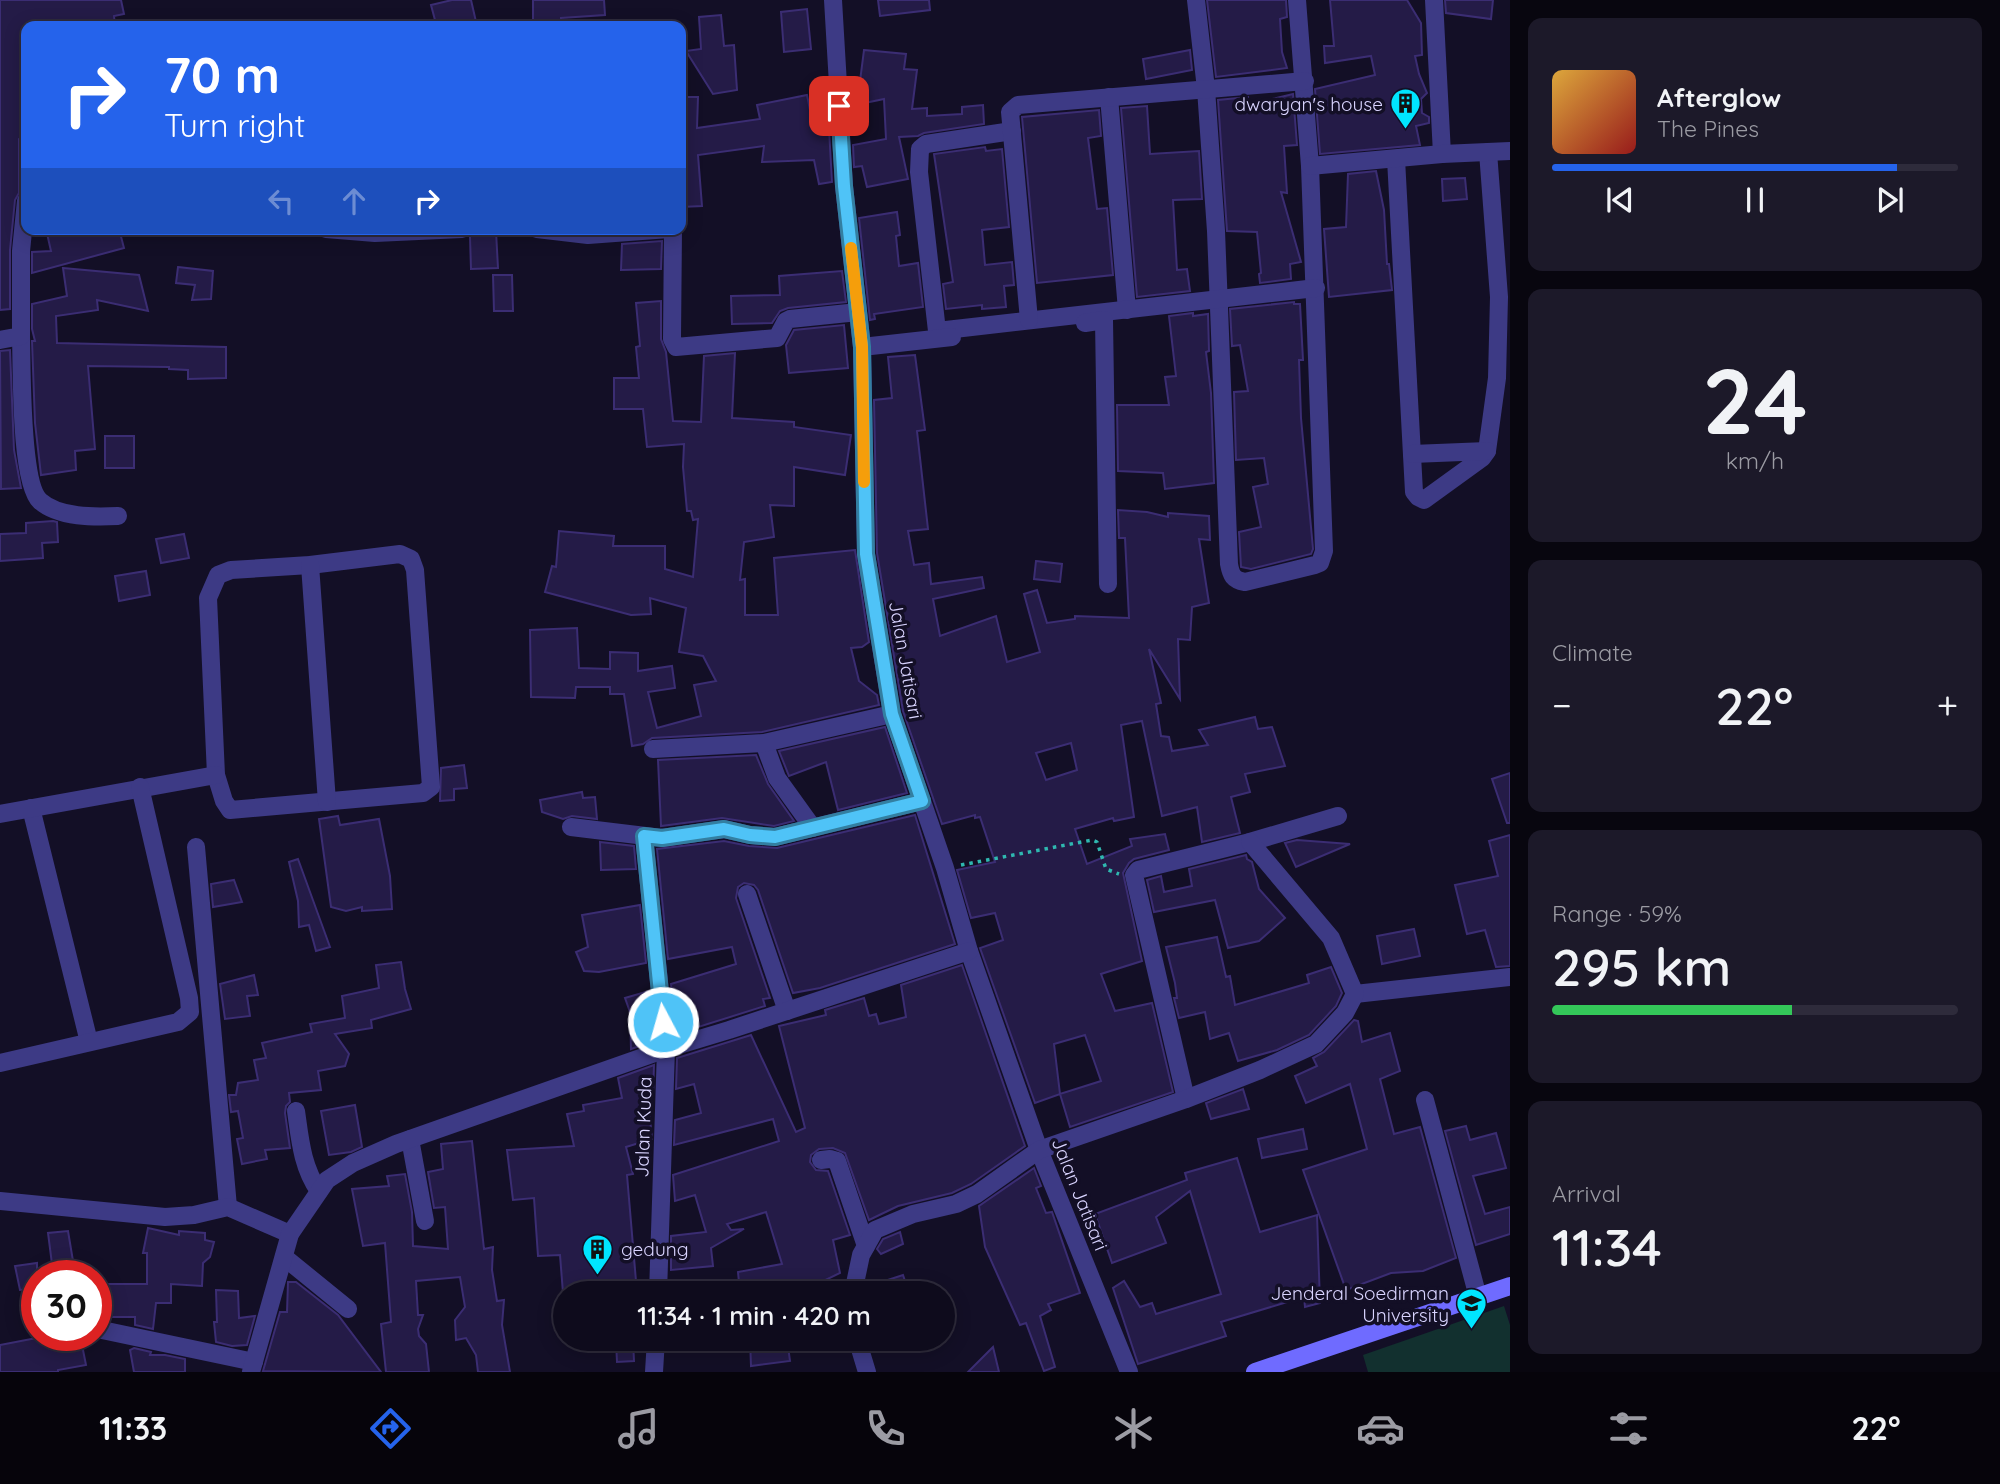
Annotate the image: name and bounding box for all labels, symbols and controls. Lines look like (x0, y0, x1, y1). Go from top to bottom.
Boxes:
text: 70 m (164, 44, 280, 105)
icon: right (49, 49, 140, 140)
pin (809, 76, 869, 136)
text: Afterglow (1657, 81, 1781, 114)
icon: arrive (820, 87, 858, 125)
building icon: dwaryan's house (1389, 87, 1423, 131)
place label: dwaryan's house (1235, 92, 1383, 116)
text: Turn right (164, 105, 305, 145)
text: The Pines (1657, 114, 1759, 143)
icon: previous (1601, 181, 1639, 219)
icon: pause (1736, 181, 1774, 219)
icon: next (1871, 181, 1909, 219)
icon: left (262, 182, 300, 220)
icon: ahead (335, 182, 373, 220)
icon: right (408, 182, 446, 220)
text: 24 (1702, 343, 1808, 457)
text: km/h (1726, 446, 1784, 475)
street label: Jalan Jatisari (884, 599, 928, 721)
text: Climate (1552, 638, 1633, 667)
text: 22° (1715, 673, 1793, 738)
text: − (1552, 681, 1572, 729)
text: + (1937, 681, 1958, 729)
text: Range · 59% (1552, 899, 1682, 928)
text: 295 km (1552, 934, 1731, 999)
position arrow (626, 985, 700, 1059)
street label: Jalan Kuda (629, 1076, 657, 1178)
street label: Jalan Jatisari (1047, 1134, 1113, 1254)
text: Arrival (1552, 1179, 1621, 1208)
text: 11:34 (1552, 1214, 1662, 1279)
building icon: gedung (581, 1232, 615, 1276)
place label: gedung (621, 1237, 689, 1261)
speed limit sign: 30 (21, 1260, 112, 1351)
place label: Jenderal Soedirman University (1270, 1281, 1449, 1327)
school or university icon: Jenderal Soedirman University (1455, 1287, 1489, 1331)
text: 11:34 · 1 min · 420 m (637, 1299, 871, 1332)
icon: directions (366, 1404, 415, 1453)
icon: music (614, 1404, 663, 1453)
icon: phone (861, 1404, 910, 1453)
icon: climate (1109, 1404, 1158, 1453)
icon: car (1356, 1404, 1405, 1453)
icon: filters (1604, 1404, 1653, 1453)
text: 11:33 (99, 1408, 167, 1448)
text: 22° (1852, 1408, 1901, 1448)

